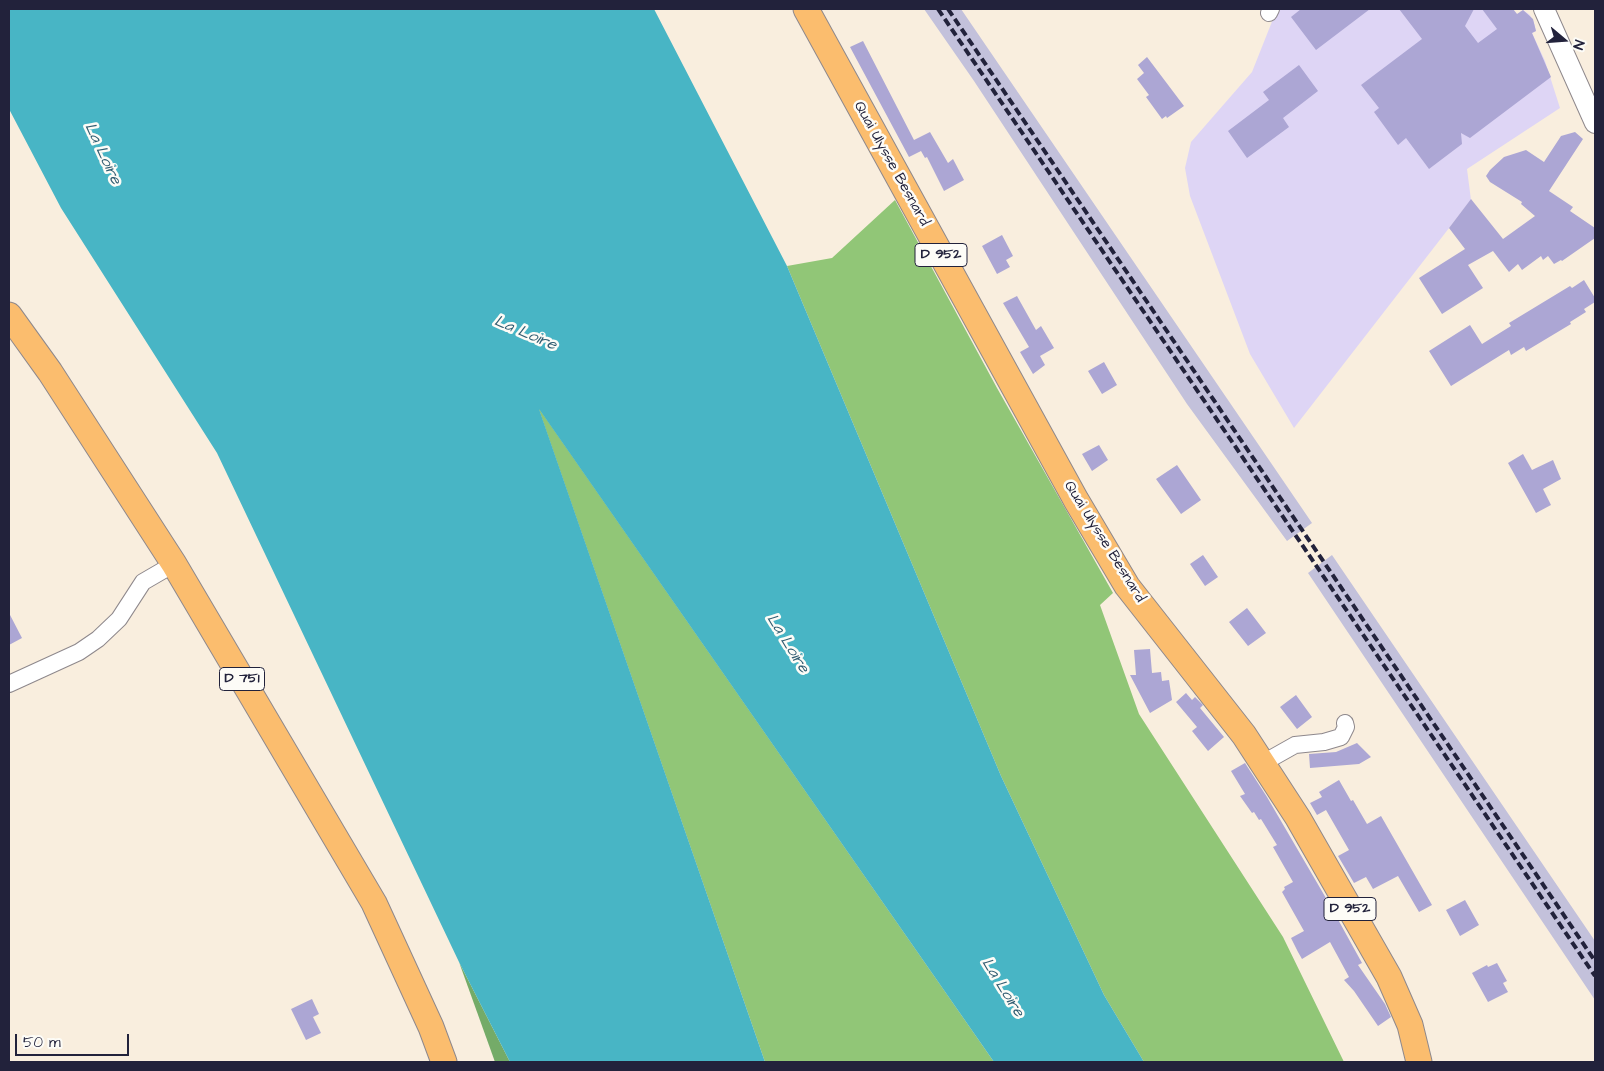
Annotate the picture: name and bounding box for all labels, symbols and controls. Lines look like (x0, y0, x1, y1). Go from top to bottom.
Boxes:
north arrow (1539, 15, 1589, 65)
text: N (1567, 37, 1589, 52)
street label: Quai Ulysse Besnard (849, 98, 933, 230)
water label: La Loire (79, 120, 125, 188)
road number: D 952 (915, 244, 967, 266)
water label: La Loire (491, 312, 559, 356)
street label: Quai Ulysse Besnard (1059, 478, 1149, 606)
water label: La Loire (761, 611, 813, 677)
road number: D 751 (220, 668, 264, 691)
road number: D 952 (1324, 898, 1376, 921)
water label: La Loire (976, 955, 1028, 1021)
scale bar (18, 1024, 131, 1056)
text: 50 m (23, 1032, 61, 1053)

